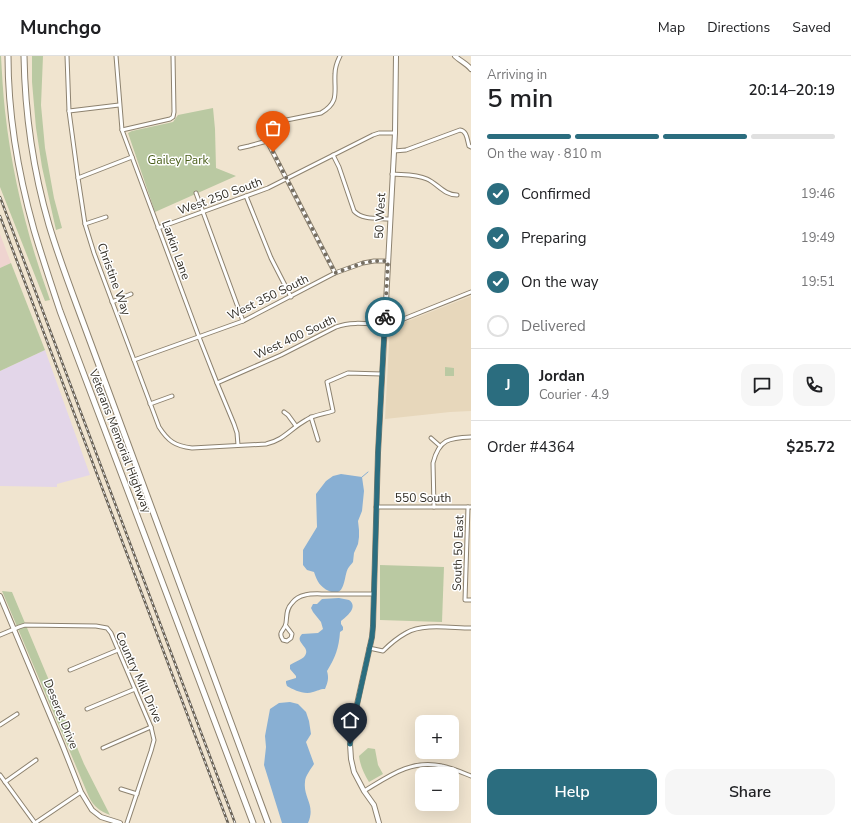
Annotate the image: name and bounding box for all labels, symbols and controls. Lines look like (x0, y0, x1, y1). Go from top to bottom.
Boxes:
text: Munchgo (20, 15, 101, 41)
text: Map (658, 18, 685, 37)
text: Directions (707, 18, 770, 37)
text: Saved (792, 18, 831, 37)
text: Arriving in (487, 66, 547, 84)
text: 20:14–20:19 (748, 80, 835, 100)
text: 5 min (487, 81, 553, 116)
pin (256, 111, 290, 152)
icon: bag (262, 117, 284, 139)
text: On the way · 810 m (487, 145, 602, 163)
park label: Gailey Park (148, 152, 209, 168)
street label: West 250 South (176, 173, 264, 219)
icon: check (487, 183, 509, 205)
text: Confirmed (521, 184, 591, 204)
text: 19:46 (801, 185, 835, 203)
street label: 50 West (371, 192, 389, 240)
street label: Larkin Lane (158, 218, 194, 282)
icon: check (487, 227, 509, 249)
text: Preparing (521, 228, 586, 248)
text: 19:49 (801, 229, 835, 247)
street label: Christine Way (93, 241, 135, 318)
street label: West 350 South (225, 270, 311, 324)
icon: check (487, 271, 509, 293)
text: On the way (521, 272, 599, 292)
text: 19:51 (801, 273, 835, 291)
courier (365, 297, 405, 337)
icon: bike (374, 306, 396, 328)
street label: West 400 South (252, 311, 338, 363)
text: Delivered (521, 316, 586, 336)
button: chat (741, 364, 783, 406)
button: phone (793, 364, 835, 406)
street label: Veterans Memorial Highway (85, 366, 155, 516)
text: Jordan (539, 366, 585, 386)
text: J (505, 375, 511, 395)
text: Courier · 4.9 (539, 386, 609, 404)
text: Order #4364 (487, 437, 575, 457)
text: $25.72 (786, 437, 835, 457)
street label: 550 South (395, 490, 451, 506)
street label: South 50 East (449, 514, 467, 591)
street label: Country Mill Drive (112, 629, 166, 725)
street label: Deseret Drive (40, 677, 82, 751)
pin (333, 703, 367, 744)
icon: home (339, 709, 361, 731)
map controls (415, 715, 459, 811)
button: + (415, 715, 459, 759)
button: − (415, 767, 459, 811)
button: Help (487, 769, 657, 815)
button: Share (665, 769, 835, 815)

